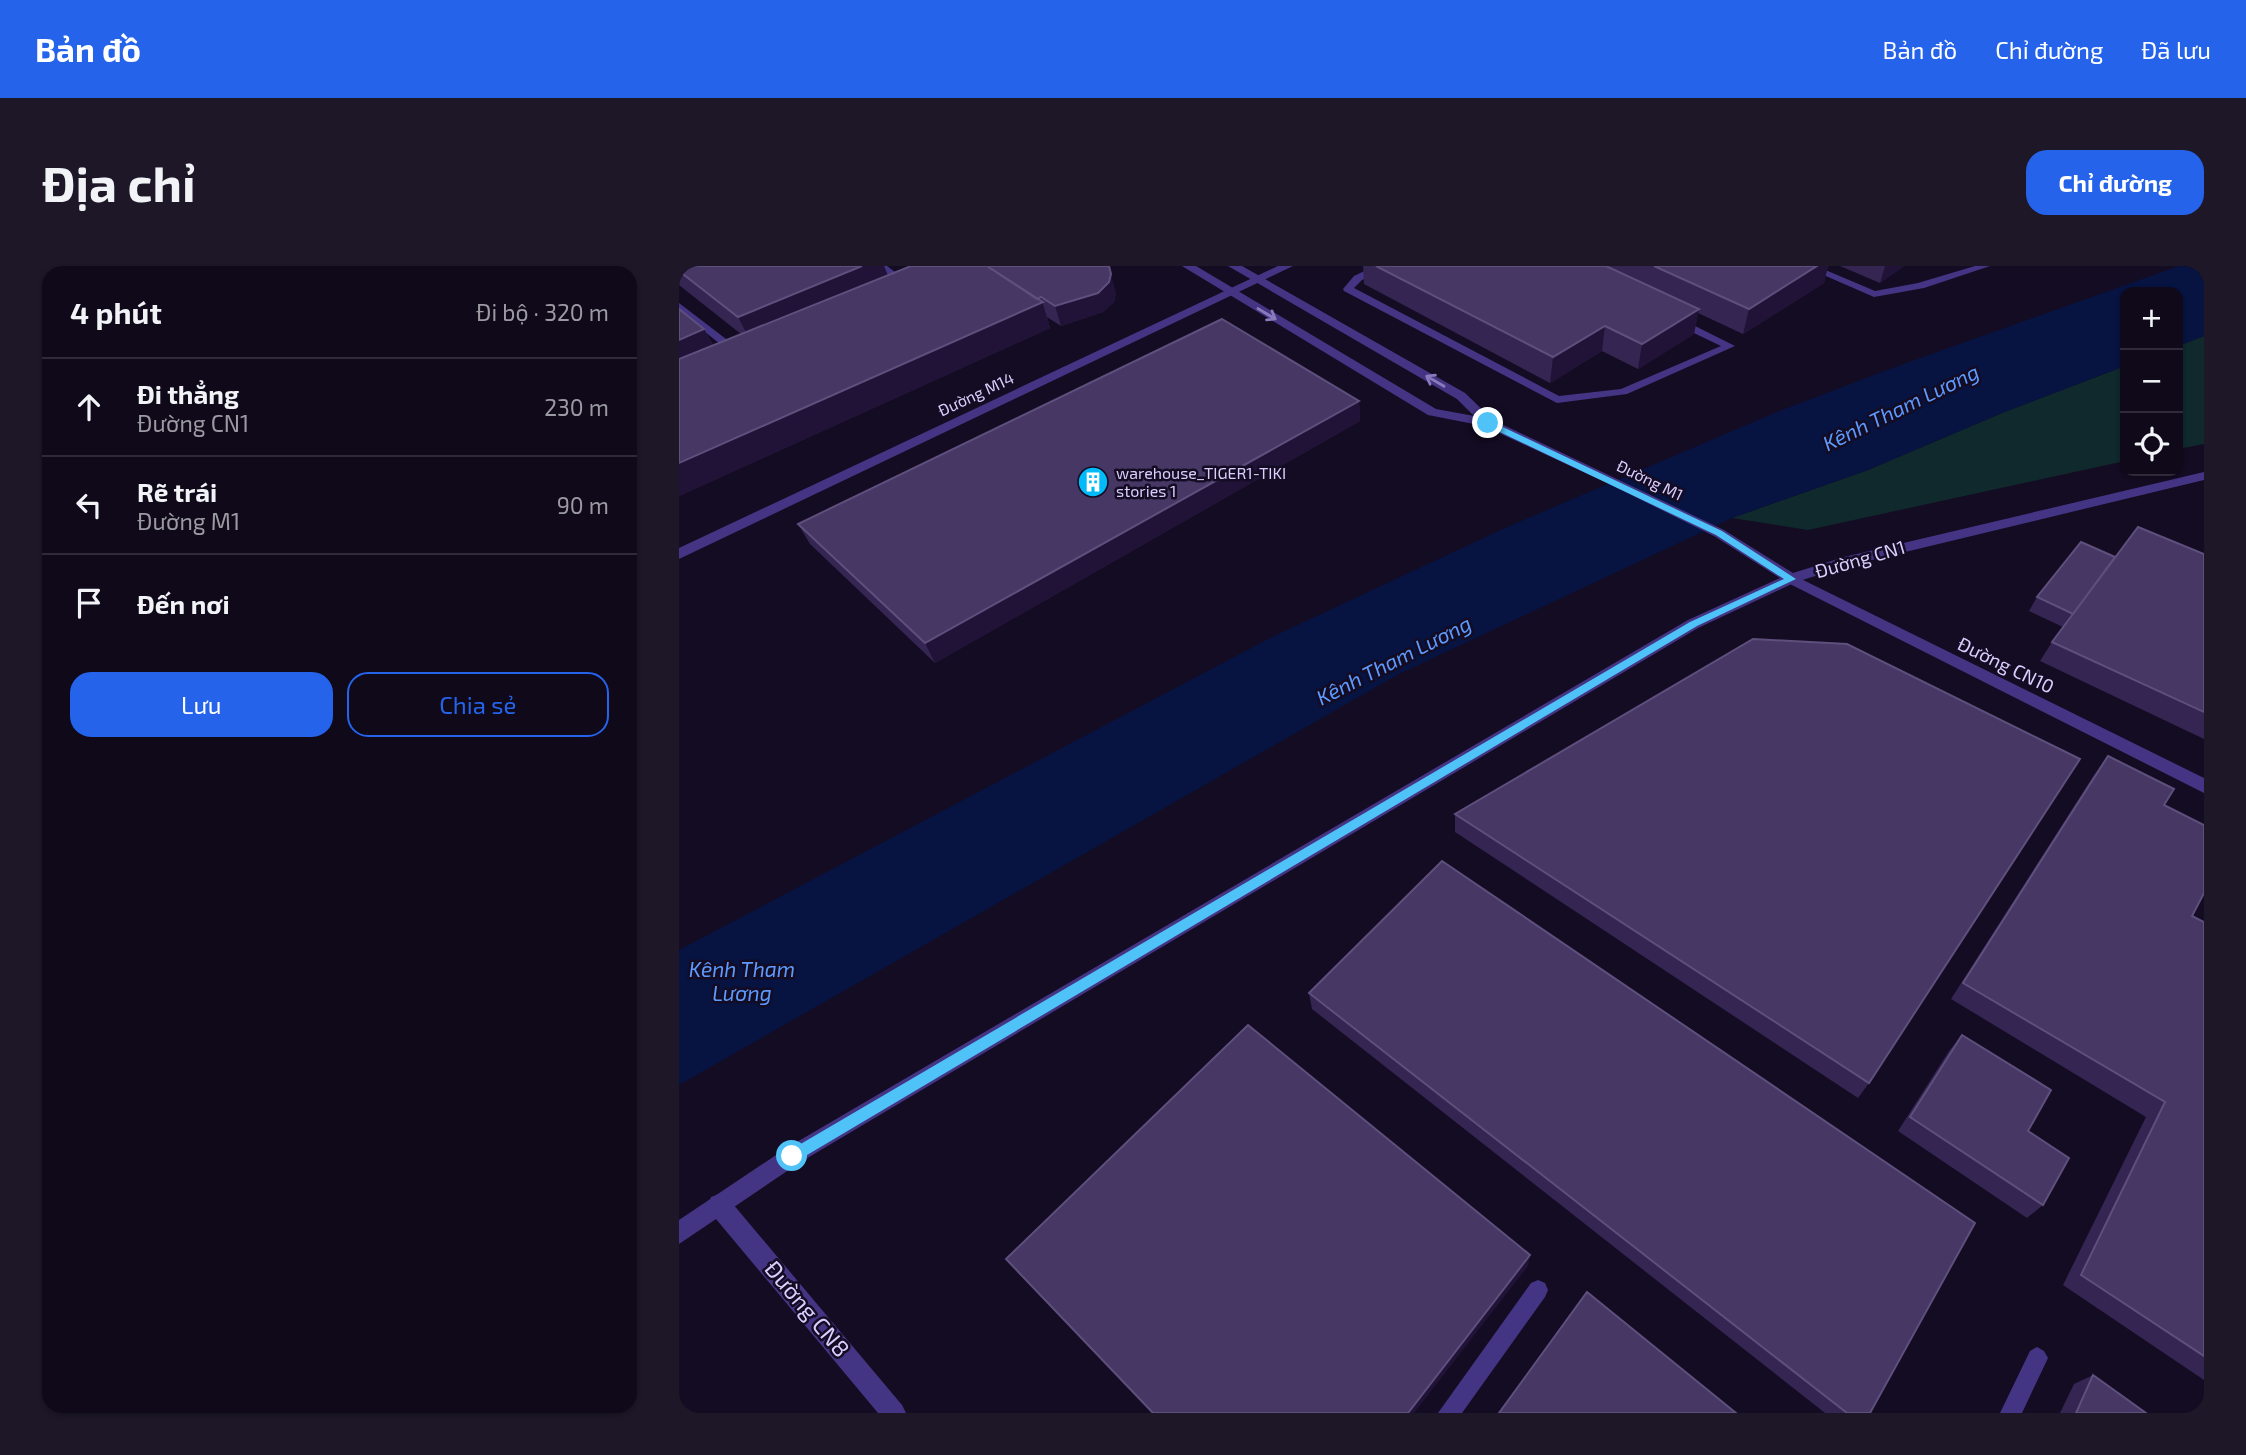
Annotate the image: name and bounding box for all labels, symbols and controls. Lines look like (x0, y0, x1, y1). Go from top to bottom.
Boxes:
text: Bản đồ (35, 29, 141, 69)
text: Bản đồ (1883, 35, 1957, 64)
text: Chỉ đường (1995, 35, 2103, 64)
text: Đã lưu (2141, 35, 2211, 64)
button: Chỉ đường (2026, 150, 2204, 215)
text: Địa chỉ (42, 153, 196, 212)
map controls (2120, 287, 2183, 476)
button: + (2120, 287, 2183, 350)
text: 4 phút (70, 294, 162, 330)
text: Đi bộ · 320 m (476, 298, 609, 326)
one-way arrow (1257, 307, 1277, 321)
button: − (2120, 350, 2183, 413)
water label: Kênh Tham Lương (1818, 358, 1982, 455)
street label: Đường M14 (935, 368, 1017, 419)
one-way arrow (1425, 374, 1446, 387)
text: Đi thẳng (137, 378, 239, 409)
icon: ahead (70, 388, 108, 426)
text: 230 m (544, 393, 609, 421)
route end (1472, 407, 1503, 438)
text: Đường CN1 (137, 409, 249, 437)
button: locate (2120, 413, 2183, 476)
street label: Đường M1 (1614, 455, 1687, 504)
place label: warehouse_TIGER1-TIKI stories 1 (1116, 463, 1286, 500)
building icon: warehouse_TIGER1-TIKI stories 1 (1076, 465, 1110, 499)
text: Rẽ trái (137, 476, 217, 507)
icon: left (70, 486, 108, 524)
text: 90 m (557, 491, 609, 519)
text: Đường M1 (137, 507, 240, 535)
street label: Đường CN1 (1812, 535, 1908, 582)
icon: arrive (70, 584, 108, 622)
text: Đến nơi (137, 588, 230, 619)
water label: Kênh Tham Lương (1312, 610, 1475, 710)
street label: Đường CN10 (1954, 631, 2058, 698)
button: Lưu (70, 672, 333, 737)
button: Chia sẻ (347, 672, 609, 737)
water label: Kênh Tham Lương (689, 956, 795, 1005)
route start (776, 1140, 807, 1171)
street label: Đường CN8 (759, 1255, 856, 1362)

